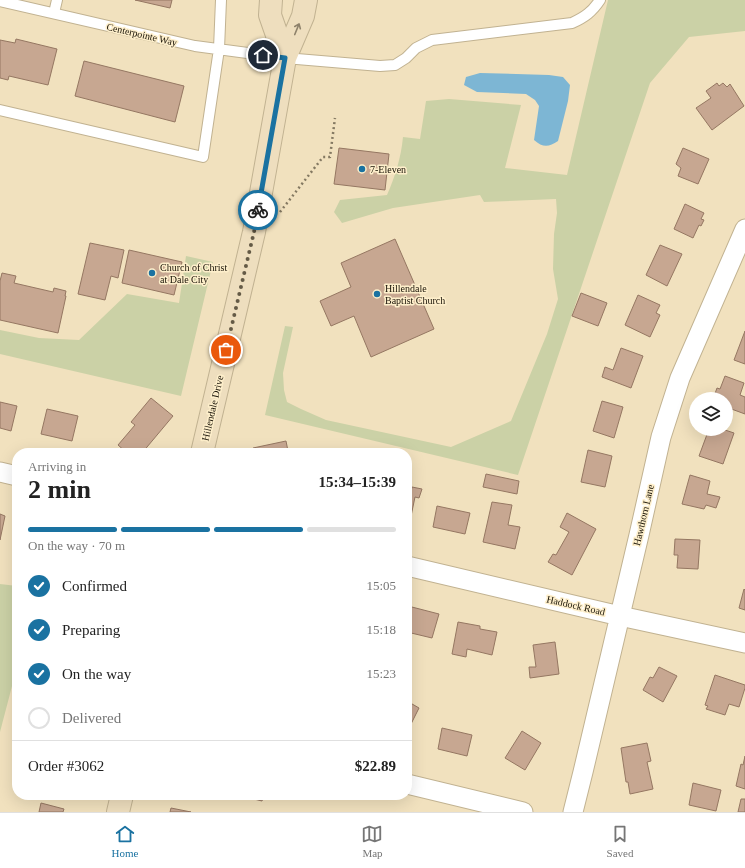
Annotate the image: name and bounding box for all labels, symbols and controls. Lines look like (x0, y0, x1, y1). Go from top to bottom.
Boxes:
street label: Centerpointe Way (106, 21, 178, 48)
one-way arrow (294, 24, 301, 36)
pin (246, 38, 280, 72)
icon: home (252, 44, 274, 66)
marker: 7-Eleven (357, 164, 367, 174)
place label: 7-Eleven (370, 164, 406, 175)
courier (238, 190, 278, 230)
icon: bike (247, 199, 269, 221)
place label: Church of Christ at Dale City (160, 262, 227, 285)
marker: Church of Christ at Dale City (147, 268, 157, 278)
place label: Hillendale Baptist Church (385, 283, 445, 306)
marker: Hillendale Baptist Church (372, 289, 382, 299)
pin (209, 333, 243, 367)
icon: bag (215, 339, 237, 361)
street label: Hillendale Drive (200, 374, 225, 442)
map controls (689, 392, 733, 436)
button: layers (689, 392, 733, 436)
text: Arriving in (28, 459, 86, 474)
text: 15:34–15:39 (319, 474, 396, 490)
text: 2 min (28, 475, 91, 504)
street label: Hawthorn Lane (631, 483, 656, 547)
text: On the way · 70 m (28, 538, 125, 553)
icon: check (28, 575, 50, 597)
text: Confirmed (62, 578, 127, 594)
text: 15:05 (366, 578, 396, 593)
street label: Haddock Road (546, 593, 606, 618)
icon: check (28, 619, 50, 641)
text: Preparing (62, 622, 120, 638)
text: 15:18 (366, 622, 396, 637)
icon: check (28, 663, 50, 685)
text: On the way (62, 666, 131, 682)
text: 15:23 (366, 666, 396, 681)
text: Delivered (62, 710, 121, 726)
text: Order #3062 (28, 758, 104, 774)
text: $22.89 (355, 758, 396, 774)
tab: Home (112, 823, 138, 859)
tab: Map (361, 823, 383, 859)
tab: Saved (607, 823, 633, 859)

